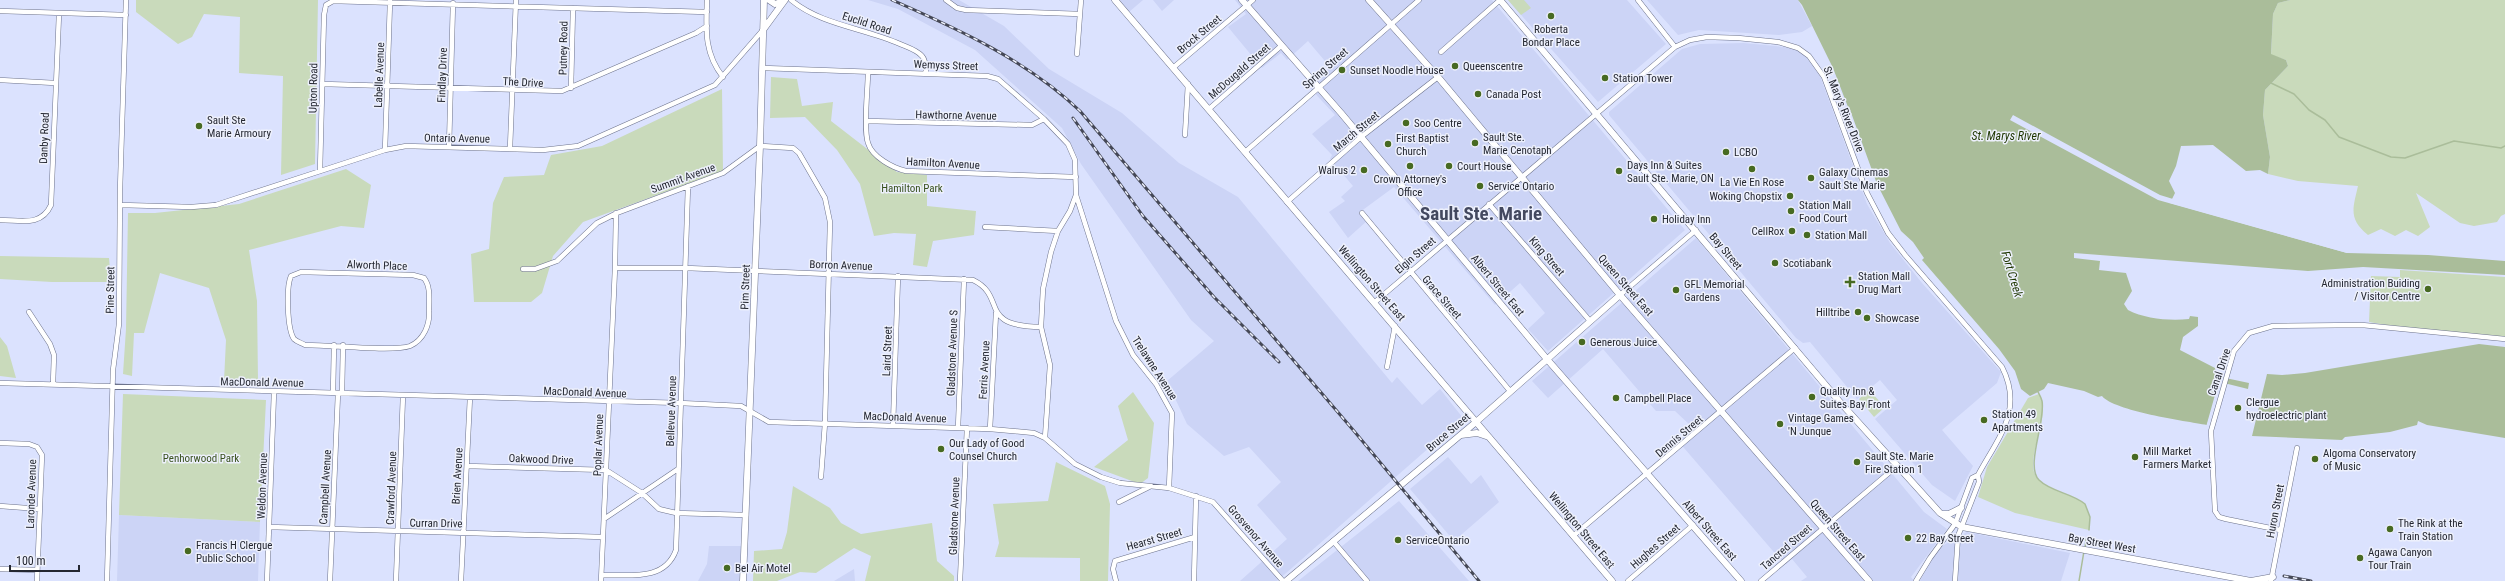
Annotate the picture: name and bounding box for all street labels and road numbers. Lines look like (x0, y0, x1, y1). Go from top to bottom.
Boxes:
street label: Euclid Road (841, 9, 893, 38)
street label: Brock Street (1175, 12, 1224, 56)
street label: Putney Road (557, 21, 570, 75)
street label: McDougald Street (1206, 41, 1273, 102)
street label: Labelle Avenue (372, 42, 387, 108)
street label: Spring Street (1300, 45, 1351, 92)
street label: Findlay Drive (435, 47, 450, 103)
street label: Wemyss Street (913, 58, 978, 73)
street label: Upton Road (307, 63, 320, 113)
street label: St. Mary's River Drive (1820, 65, 1867, 154)
street label: The Drive (502, 75, 544, 90)
street label: Hawthorne Avenue (915, 108, 997, 123)
street label: March Street (1331, 109, 1382, 154)
street label: Danby Road (37, 112, 52, 164)
street label: Ontario Avenue (424, 131, 490, 146)
street label: Hamilton Avenue (906, 155, 980, 172)
street label: Summit Avenue (649, 161, 717, 196)
street label: Bay Street (1706, 230, 1745, 272)
street label: Elgin Street (1392, 234, 1438, 277)
street label: King Street (1526, 234, 1567, 279)
street label: Wellington Street East (1335, 243, 1408, 324)
street label: Albert Street East (1468, 252, 1527, 319)
street label: Queen Street East (1595, 252, 1656, 319)
street label: Alworth Place (347, 258, 407, 273)
street label: Borron Avenue (809, 258, 873, 273)
street label: Pim Street (738, 264, 753, 310)
street label: Pine Street (104, 266, 117, 314)
street label: Grace Street (1419, 273, 1464, 322)
street label: Gladstone Avenue S (944, 309, 961, 396)
street label: Laird Street (880, 326, 895, 376)
street label: Trelawne Avenue (1129, 334, 1180, 403)
street label: Ferris Avenue (976, 340, 993, 400)
street label: Canal Drive (2205, 347, 2234, 397)
street label: MacDonald Avenue (220, 375, 304, 390)
street label: Bellevue Avenue (664, 375, 679, 447)
street label: MacDonald Avenue (543, 385, 627, 400)
street label: MacDonald Avenue (863, 410, 947, 425)
street label: Bruce Street (1424, 410, 1473, 454)
street label: Dennis Street (1653, 413, 1706, 460)
street label: Poplar Avenue (591, 414, 606, 476)
street label: Brien Avenue (450, 447, 465, 505)
street label: Campbell Avenue (317, 449, 334, 525)
street label: Crawford Avenue (384, 451, 399, 525)
street label: Oakwood Drive (508, 452, 574, 467)
street label: Weldon Avenue (255, 453, 270, 519)
street label: Laronde Avenue (24, 459, 39, 529)
street label: Gladstone Avenue (947, 477, 962, 555)
street label: Huron Street (2264, 483, 2287, 539)
street label: Wellington Street East (1546, 490, 1617, 571)
street label: Albert Street East (1680, 497, 1740, 563)
street label: Queen Street East (1807, 497, 1868, 564)
street label: Grosvenor Avenue (1225, 502, 1286, 570)
street label: Curran Drive (409, 517, 463, 530)
street label: Hughes Street (1628, 521, 1683, 571)
street label: Tancred Street (1758, 522, 1814, 573)
street label: Hearst Street (1125, 525, 1183, 554)
street label: Bay Street West (2067, 531, 2137, 556)

